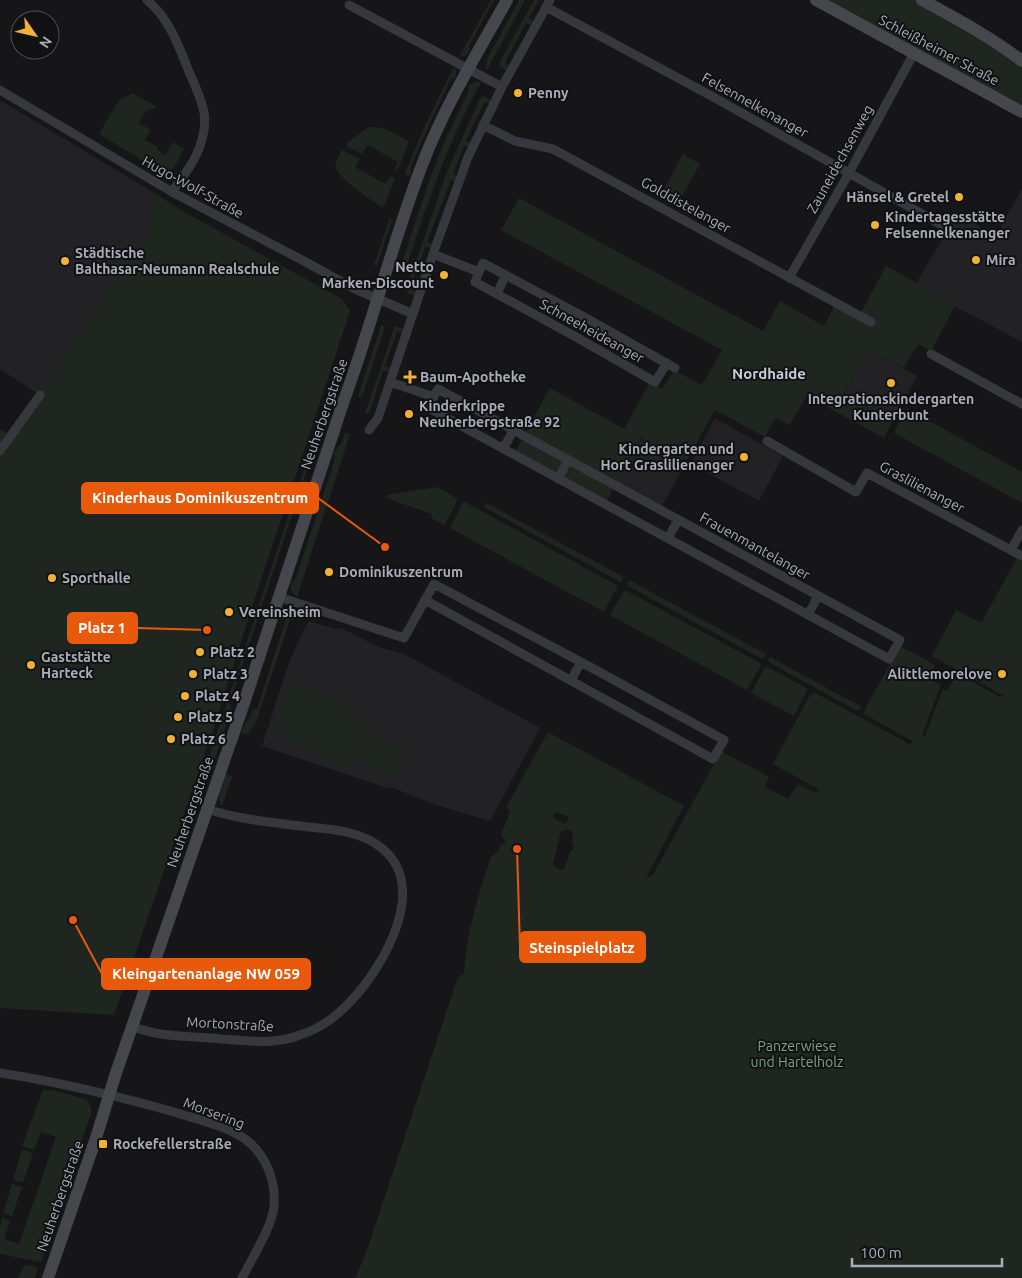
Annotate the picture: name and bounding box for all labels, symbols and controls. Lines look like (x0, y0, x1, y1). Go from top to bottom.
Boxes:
north arrow (10, 10, 60, 60)
street label: Schleißheimer Straße (876, 11, 1002, 89)
text: N (36, 33, 55, 51)
street label: Felsennelkenanger (699, 69, 811, 141)
place label: Penny (528, 85, 569, 101)
marker: Penny (512, 87, 524, 99)
street label: Zauneidechsenweg (804, 102, 876, 216)
street label: Hugo-Wolf-Straße (140, 153, 246, 221)
street label: Golddistelanger (638, 174, 734, 237)
place label: Hänsel & Gretel (846, 189, 949, 205)
marker: Hänsel & Gretel (953, 191, 965, 203)
place label: Kindertagesstätte Felsennelkenanger (885, 209, 1010, 241)
marker: Kindertagesstätte Felsennelkenanger (869, 219, 881, 231)
place label: Städtische Balthasar-Neumann Realschule (75, 245, 279, 277)
place label: Mira (986, 252, 1016, 268)
marker: Mira (970, 254, 982, 266)
marker: Städtische Balthasar-Neumann Realschule (59, 255, 71, 267)
place label: Netto Marken-Discount (322, 259, 434, 291)
marker: Netto Marken-Discount (438, 269, 450, 281)
street label: Schneeheideanger (537, 296, 647, 367)
street label: Neuherbergstraße (298, 356, 350, 472)
district label: Nordhaide (732, 365, 806, 382)
place label: Baum-Apotheke (420, 369, 526, 385)
marker: Baum-Apotheke (404, 371, 416, 383)
marker: Integrationskindergarten Kunterbunt (885, 377, 897, 389)
place label: Integrationskindergarten Kunterbunt (808, 391, 974, 423)
place label: Kinderkrippe Neuherbergstraße 92 (419, 398, 560, 430)
marker: Kinderkrippe Neuherbergstraße 92 (403, 408, 415, 420)
place label: Kindergarten und Hort Graslilienanger (600, 441, 734, 473)
marker: Kindergarten und Hort Graslilienanger (738, 451, 750, 463)
street label: Graslilienanger (877, 458, 968, 516)
callout: Kinderhaus Dominikuszentrum (82, 483, 318, 513)
text: Kinderhaus Dominikuszentrum (92, 489, 308, 506)
street label: Frauenmantelanger (697, 509, 814, 583)
place label: Dominikuszentrum (339, 564, 463, 580)
marker: Dominikuszentrum (323, 566, 335, 578)
place label: Sporthalle (62, 570, 131, 586)
marker: Sporthalle (46, 572, 58, 584)
place label: Vereinsheim (239, 604, 321, 620)
marker: Vereinsheim (223, 606, 235, 618)
callout: Platz 1 (68, 613, 137, 643)
text: Platz 1 (78, 619, 126, 636)
place label: Platz 2 (210, 644, 255, 660)
marker: Platz 2 (194, 646, 206, 658)
place label: Gaststätte Harteck (41, 649, 111, 681)
marker: Gaststätte Harteck (25, 659, 37, 671)
place label: Platz 3 (203, 666, 248, 682)
place label: Alittlemorelove (888, 666, 992, 682)
marker: Platz 3 (187, 668, 199, 680)
marker: Alittlemorelove (996, 668, 1008, 680)
place label: Platz 4 (195, 688, 240, 704)
marker: Platz 4 (179, 690, 191, 702)
place label: Platz 5 (188, 709, 233, 725)
marker: Platz 5 (172, 711, 184, 723)
place label: Platz 6 (181, 731, 226, 747)
marker: Platz 6 (165, 733, 177, 745)
street label: Neuherbergstraße (164, 754, 216, 870)
callout: Steinspielplatz (520, 932, 645, 962)
text: Steinspielplatz (529, 939, 635, 956)
callout: Kleingartenanlage NW 059 (102, 959, 310, 989)
text: Kleingartenanlage NW 059 (112, 965, 300, 982)
street label: Mortonstraße (186, 1014, 274, 1034)
park label: Panzerwiese und Hartelholz (751, 1038, 843, 1070)
street label: Morsering (181, 1094, 247, 1132)
place label: Rockefellerstraße (113, 1136, 232, 1152)
street label: Neuherbergstraße (34, 1138, 86, 1254)
marker: Rockefellerstraße (97, 1138, 109, 1150)
scale bar (852, 1236, 1002, 1268)
text: 100 m (860, 1244, 902, 1261)

